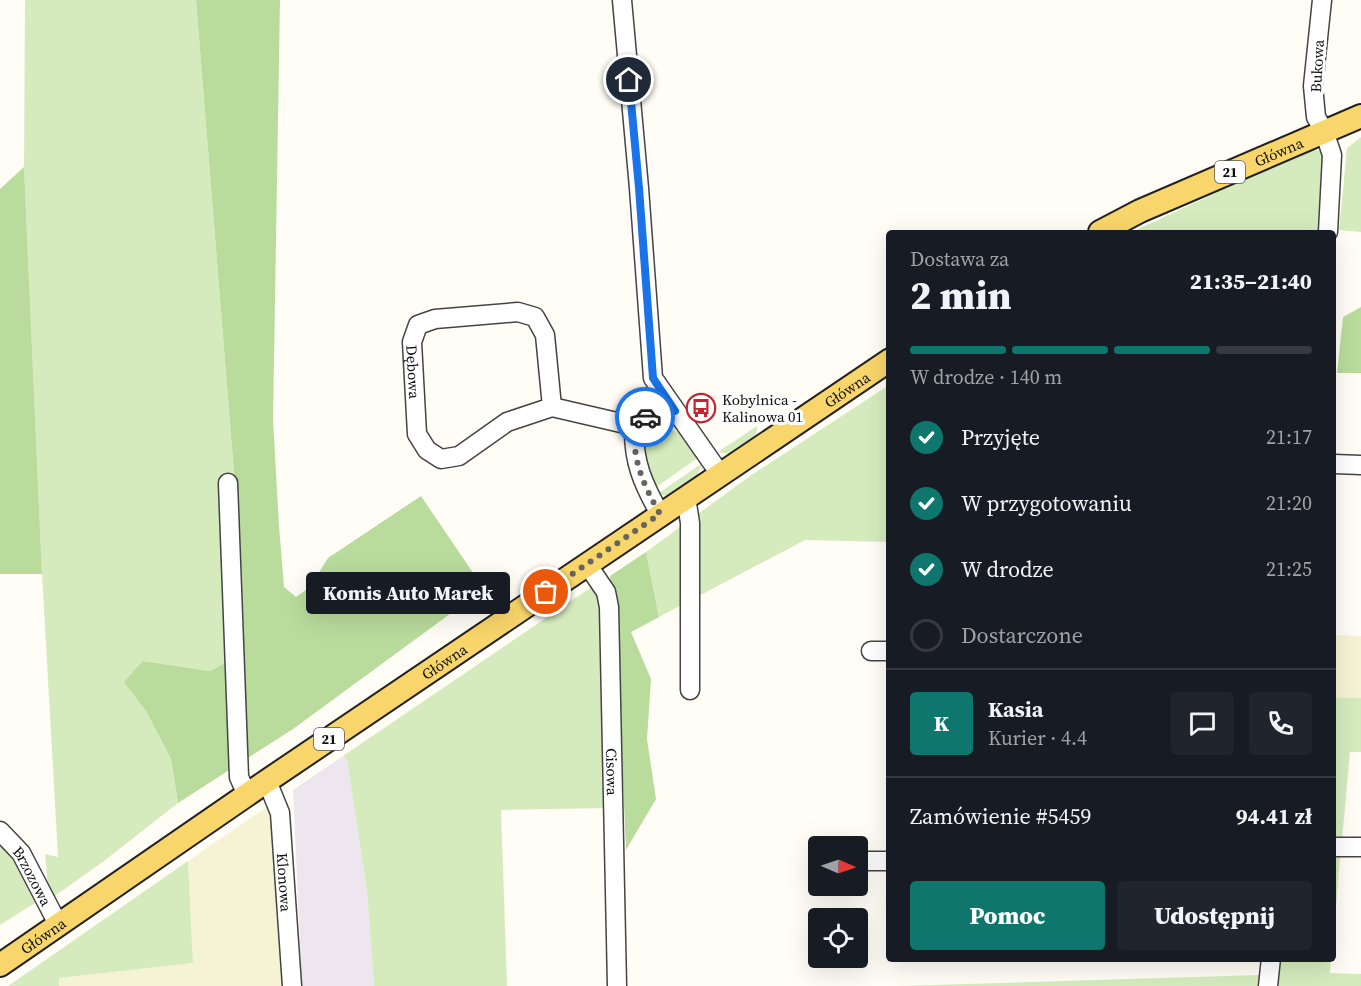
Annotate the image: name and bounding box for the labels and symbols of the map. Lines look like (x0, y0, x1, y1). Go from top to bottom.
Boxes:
street label: Bukowa (1305, 39, 1329, 93)
pin (603, 54, 654, 105)
street label: Główna (1251, 132, 1307, 171)
road number: 21 (1215, 161, 1245, 183)
street label: Dębowa (402, 344, 426, 400)
street label: Główna (820, 366, 874, 412)
courier (615, 387, 675, 447)
place label: Kobylnica - Kalinowa 01 (722, 389, 803, 427)
bus stop icon: Kobylnica - Kalinowa 01 (685, 392, 717, 424)
pin (520, 566, 571, 617)
callout: Komis Auto Marek (306, 571, 510, 613)
street label: Główna (417, 638, 471, 684)
road number: 21 (314, 728, 344, 750)
street label: Cisowa (601, 748, 623, 796)
north arrow (808, 836, 868, 896)
street label: Brzozowa (9, 841, 57, 910)
street label: Klonowa (272, 852, 297, 913)
street label: Główna (16, 912, 70, 959)

